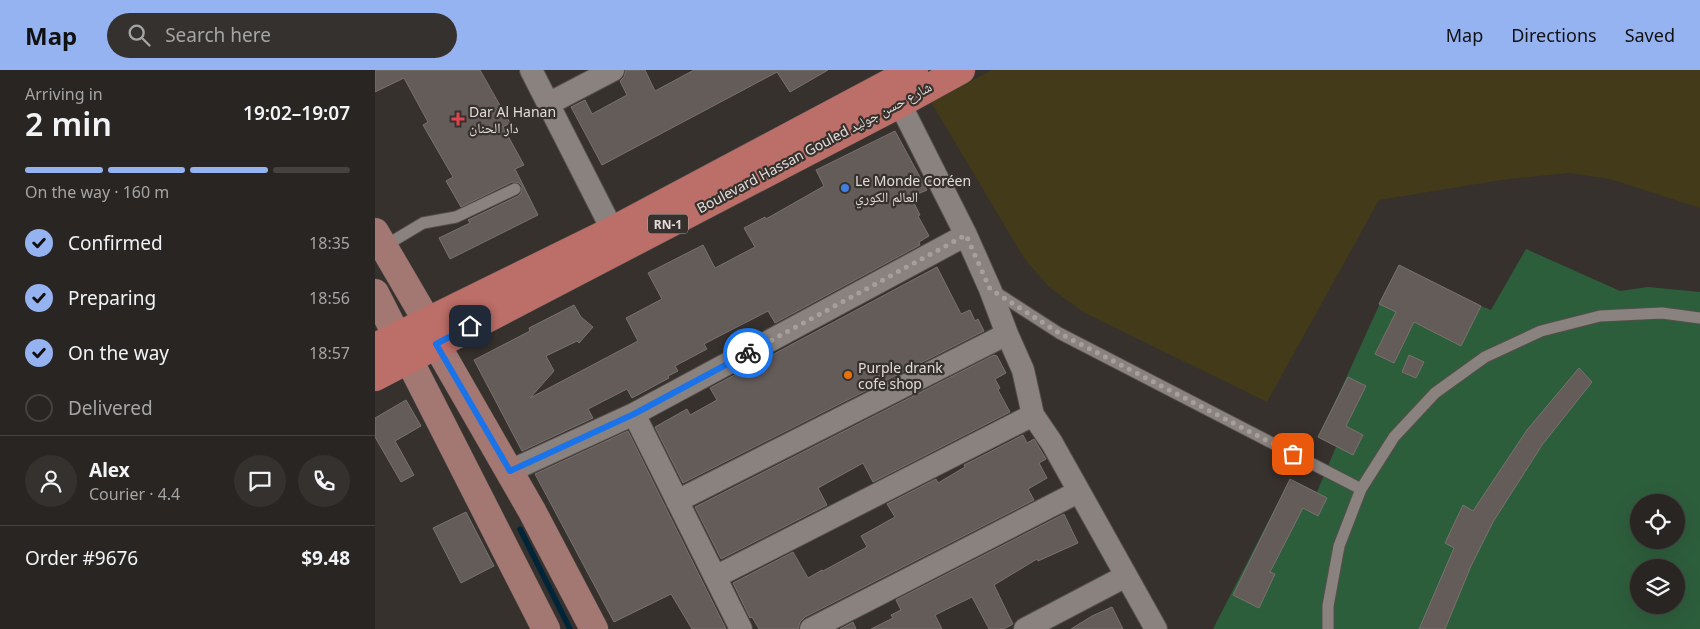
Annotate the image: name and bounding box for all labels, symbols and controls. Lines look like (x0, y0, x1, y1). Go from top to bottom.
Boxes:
search box (107, 13, 457, 58)
text: Map (25, 19, 77, 52)
icon: search (125, 21, 153, 49)
text: Search here (165, 22, 271, 48)
text: Map (1446, 23, 1483, 47)
text: Directions (1511, 23, 1597, 47)
text: Saved (1625, 23, 1675, 47)
street label: Boulevard Hassan Gouled شارع حسن جوليد (693, 77, 935, 218)
text: Arriving in (25, 83, 103, 105)
text: 19:02–19:07 (243, 100, 350, 126)
text: 2 min (25, 102, 112, 145)
place label: Dar Al Hanan دار الحنان (469, 102, 556, 137)
marker: Dar Al Hanan دار الحنان (451, 112, 465, 126)
place label: Le Monde Coréen العالم الكوري (855, 171, 971, 208)
text: On the way · 160 m (25, 181, 169, 203)
marker: Le Monde Coréen العالم الكوري (839, 182, 851, 194)
road number: RN-1 (648, 214, 688, 234)
icon: check (25, 229, 53, 257)
text: Confirmed (68, 230, 163, 256)
text: 18:35 (309, 232, 350, 254)
icon: check (25, 284, 53, 312)
text: Preparing (68, 285, 156, 311)
text: 18:56 (309, 287, 350, 309)
pin (449, 305, 491, 347)
icon: home (456, 312, 484, 340)
courier (723, 328, 773, 378)
icon: check (25, 339, 53, 367)
icon: bike (734, 339, 762, 367)
text: On the way (68, 340, 169, 366)
text: 18:57 (309, 342, 350, 364)
place label: Purple drank cofe shop (858, 358, 943, 393)
marker: Purple drank cofe shop (842, 369, 854, 381)
text: Delivered (68, 395, 153, 421)
pin (1272, 433, 1314, 475)
icon: bag (1279, 440, 1307, 468)
button: person (25, 455, 77, 507)
button: chat (234, 455, 286, 507)
button: phone (298, 455, 350, 507)
text: Alex (89, 457, 130, 483)
text: Courier · 4.4 (89, 483, 180, 505)
map controls (1630, 494, 1685, 614)
button: locate (1630, 494, 1685, 549)
text: Order #9676 (25, 545, 138, 571)
text: $9.48 (301, 545, 350, 571)
button: layers (1630, 559, 1685, 614)

